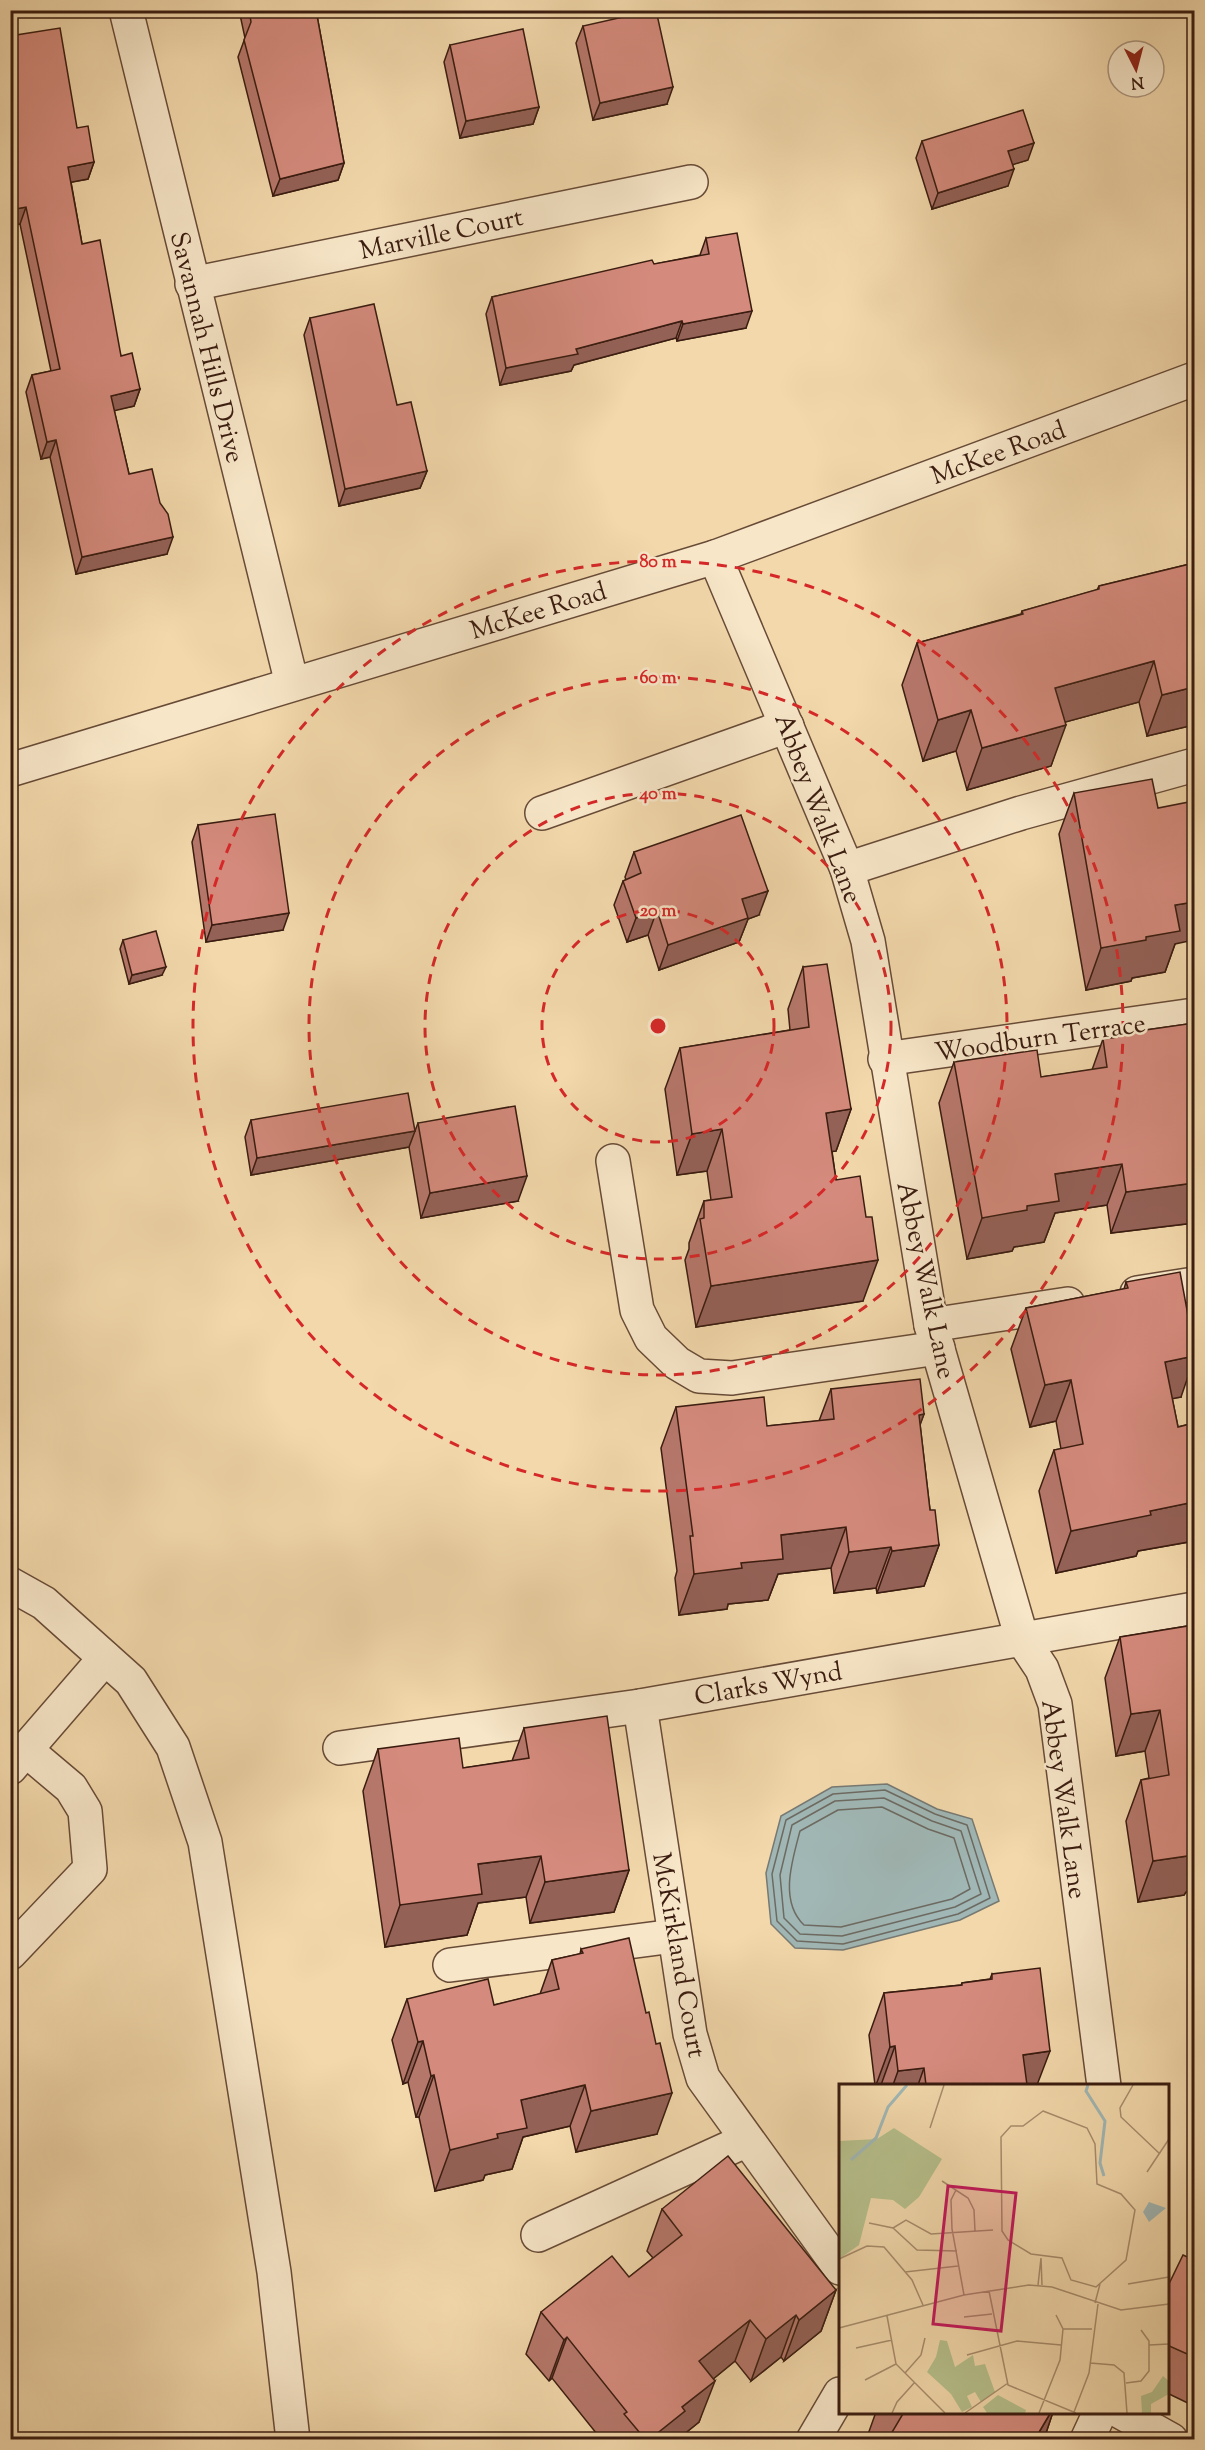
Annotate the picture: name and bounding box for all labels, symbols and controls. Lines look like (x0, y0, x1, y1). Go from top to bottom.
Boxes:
north arrow (1106, 39, 1166, 99)
text: N (1130, 69, 1145, 94)
street label: Marville Court (356, 200, 527, 271)
street label: Savannah Hills Drive (159, 228, 252, 467)
street label: McKee Road (926, 413, 1072, 496)
text: 80 m (639, 550, 677, 576)
street label: McKee Road (466, 574, 612, 651)
text: 60 m (639, 666, 677, 692)
street label: Abbey Walk Lane (763, 709, 870, 909)
text: 40 m (638, 782, 677, 808)
text: 20 m (640, 899, 676, 925)
street label: Woodburn Terrace (933, 1006, 1148, 1073)
centre of rings (648, 1016, 668, 1036)
street label: Abbey Walk Lane (886, 1179, 964, 1383)
street label: Clarks Wynd (692, 1654, 846, 1717)
street label: Abbey Walk Lane (1030, 1697, 1095, 1901)
street label: McKirkland Court (641, 1850, 714, 2061)
inset map (839, 2084, 1169, 2414)

